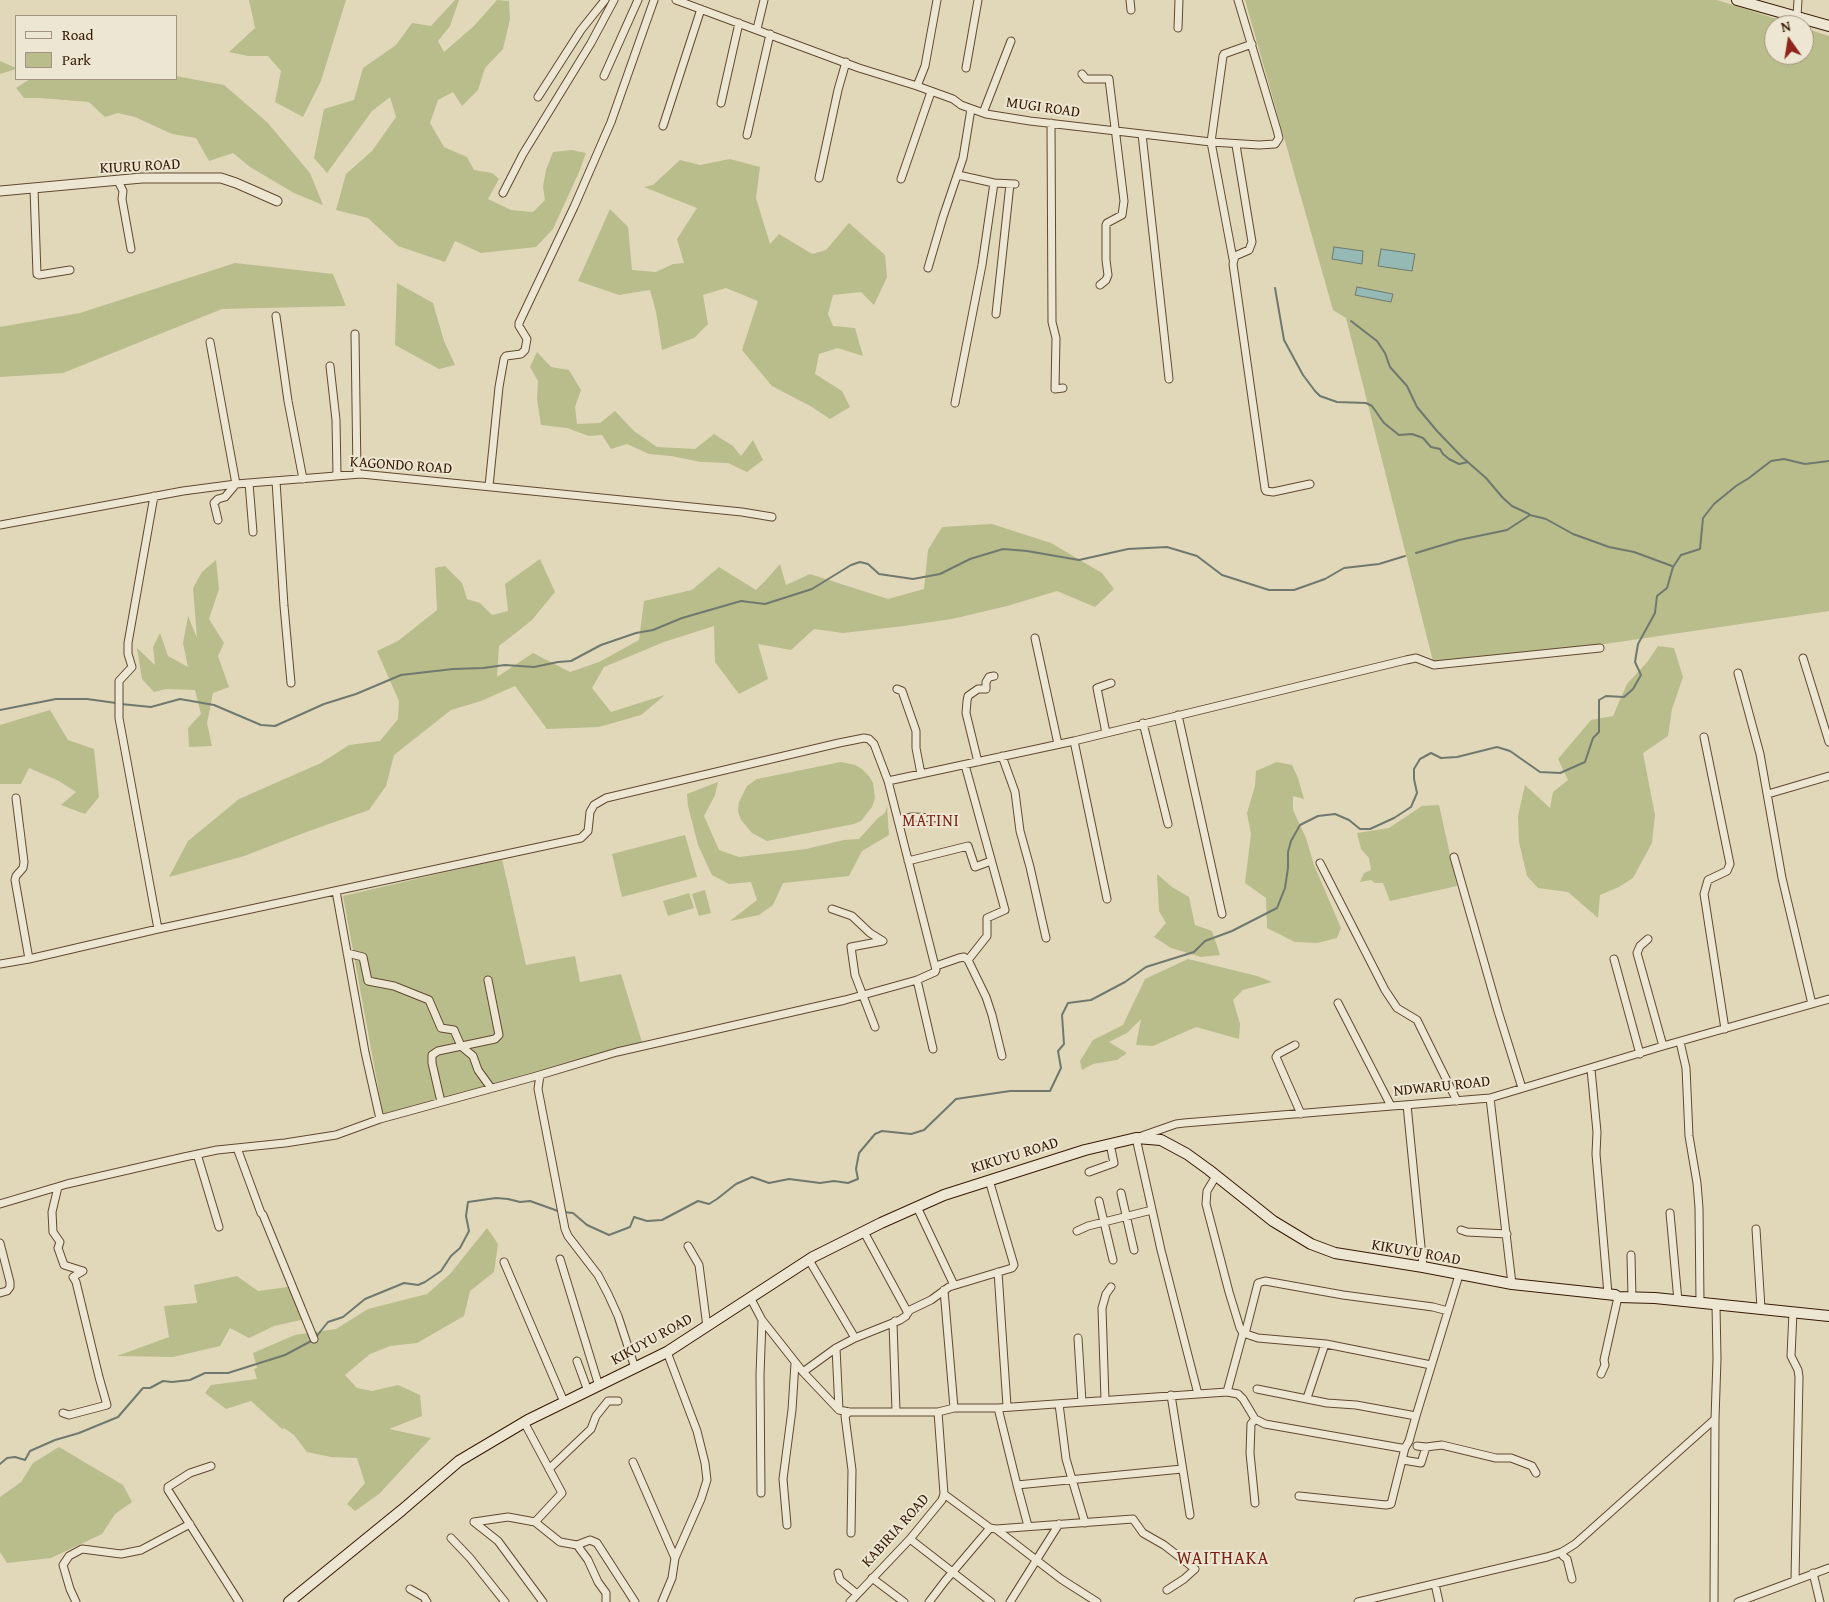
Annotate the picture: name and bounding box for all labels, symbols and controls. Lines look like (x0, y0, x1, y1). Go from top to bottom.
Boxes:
legend (15, 15, 178, 80)
north arrow (1764, 15, 1814, 65)
text: N (1779, 16, 1793, 37)
text: Road (62, 24, 93, 45)
text: Park (62, 49, 91, 70)
street label: MUGI ROAD (1005, 94, 1081, 122)
street label: KIURU ROAD (99, 156, 181, 178)
street label: KAGONDO ROAD (349, 453, 453, 479)
district label: MATINI (902, 812, 960, 832)
street label: NDWARU ROAD (1393, 1073, 1491, 1101)
street label: KIKUYU ROAD (969, 1134, 1061, 1178)
street label: KIKUYU ROAD (1370, 1236, 1462, 1270)
street label: KIKUYU ROAD (608, 1310, 696, 1370)
street label: KABIRIA ROAD (858, 1491, 934, 1571)
district label: WAITHAKA (1176, 1548, 1270, 1570)

